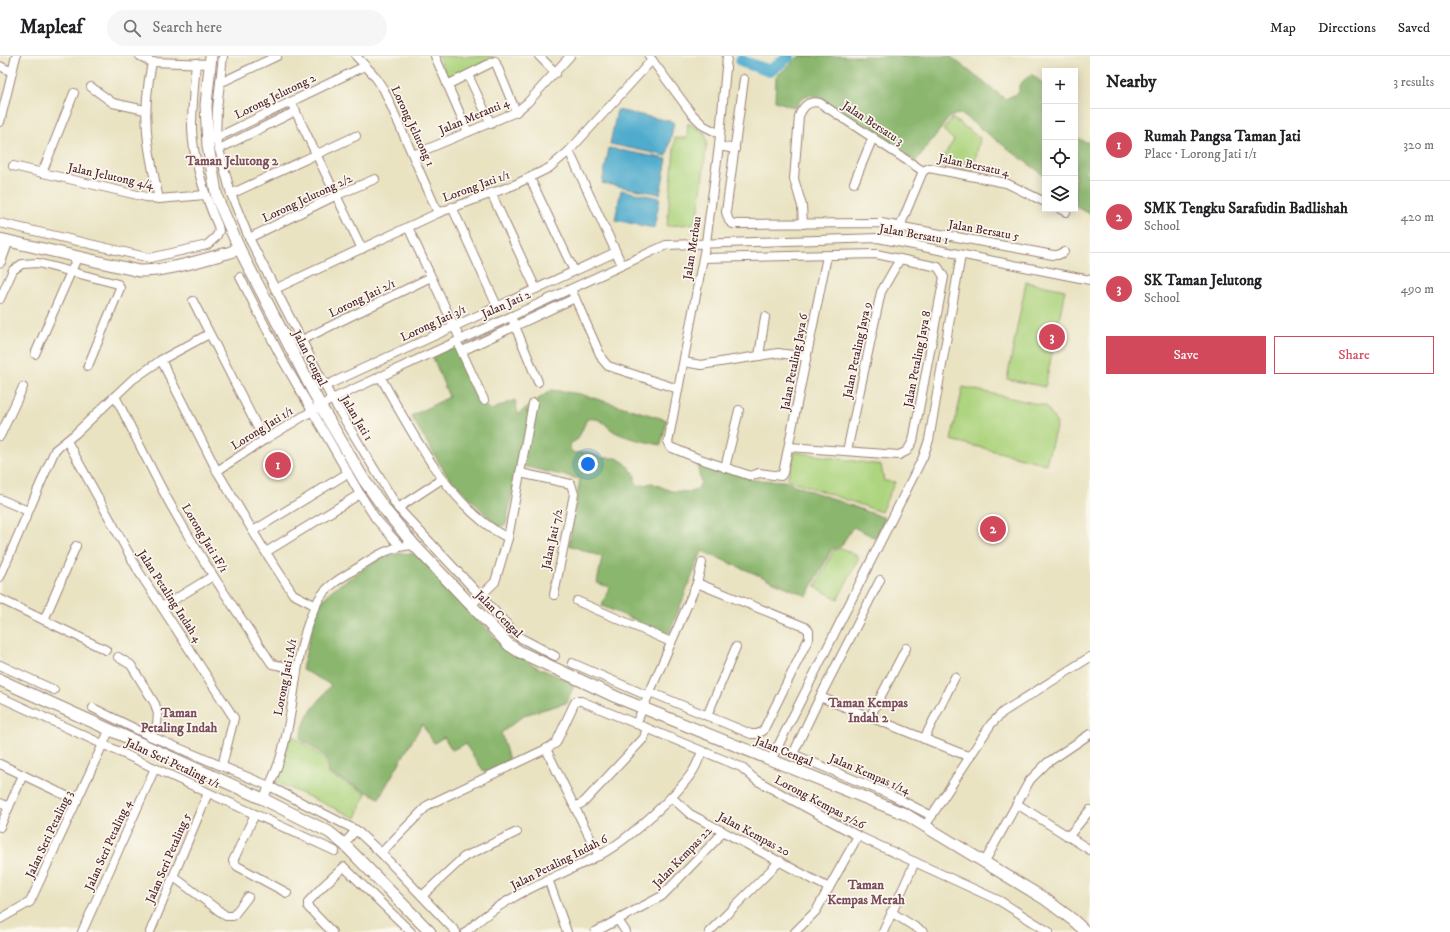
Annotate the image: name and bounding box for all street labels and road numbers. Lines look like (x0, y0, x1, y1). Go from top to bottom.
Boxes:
street label: Lorong Jelutong 2 (232, 70, 318, 123)
street label: Lorong Jelutong 1 (387, 84, 438, 169)
street label: Jalan Meranti 4 (436, 94, 513, 138)
street label: Jalan Bersatu 3 (838, 98, 906, 149)
street label: Jalan Bersatu 4 (936, 150, 1012, 181)
street label: Jalan Jelutong 4/4 (66, 160, 156, 193)
street label: Lorong Jati 1/1 (440, 167, 512, 206)
street label: Lorong Jelutong 2/2 (260, 171, 355, 226)
street label: Jalan Merbau (680, 215, 705, 282)
street label: Jalan Bersatu 5 (946, 217, 1020, 244)
street label: Jalan Bersatu 1 (877, 221, 950, 248)
street label: Lorong Jati 2/1 (327, 276, 398, 321)
street label: Jalan Jati 2 (478, 287, 533, 322)
street label: Jalan Petaling Jaya 9 (840, 301, 875, 401)
street label: Lorong Jati 3/1 (398, 302, 468, 345)
street label: Jalan Petaling Jaya 8 (901, 309, 934, 410)
street label: Jalan Petaling Jaya 6 (778, 312, 811, 413)
street label: Jalan Cengal (289, 327, 330, 389)
street label: Jalan Jati 1 (337, 392, 376, 444)
street label: Lorong Jati 1/1 (228, 403, 296, 454)
street label: Lorong Jati 1F/1 (178, 501, 231, 576)
street label: Jalan Jati 7/2 (539, 507, 566, 572)
street label: Jalan Petaling Indah 4 (134, 546, 206, 646)
street label: Jalan Cengal (471, 587, 526, 641)
street label: Lorong Jati 1A/1 (271, 637, 300, 717)
street label: Jalan Cengal (752, 733, 815, 770)
street label: Jalan Seri Petaling 1/1 (122, 735, 223, 792)
street label: Jalan Kempas 1/14 (826, 750, 913, 799)
street label: Lorong Kempas 5/26 (772, 772, 868, 833)
street label: Jalan Seri Petaling 3 (22, 788, 76, 881)
street label: Jalan Seri Petaling 4 (81, 797, 136, 894)
street label: Jalan Kempas 20 (714, 809, 792, 860)
street label: Jalan Seri Petaling 5 (142, 811, 194, 907)
street label: Jalan Kempas 22 (649, 824, 715, 892)
street label: Jalan Petaling Indah 6 (507, 831, 611, 894)

